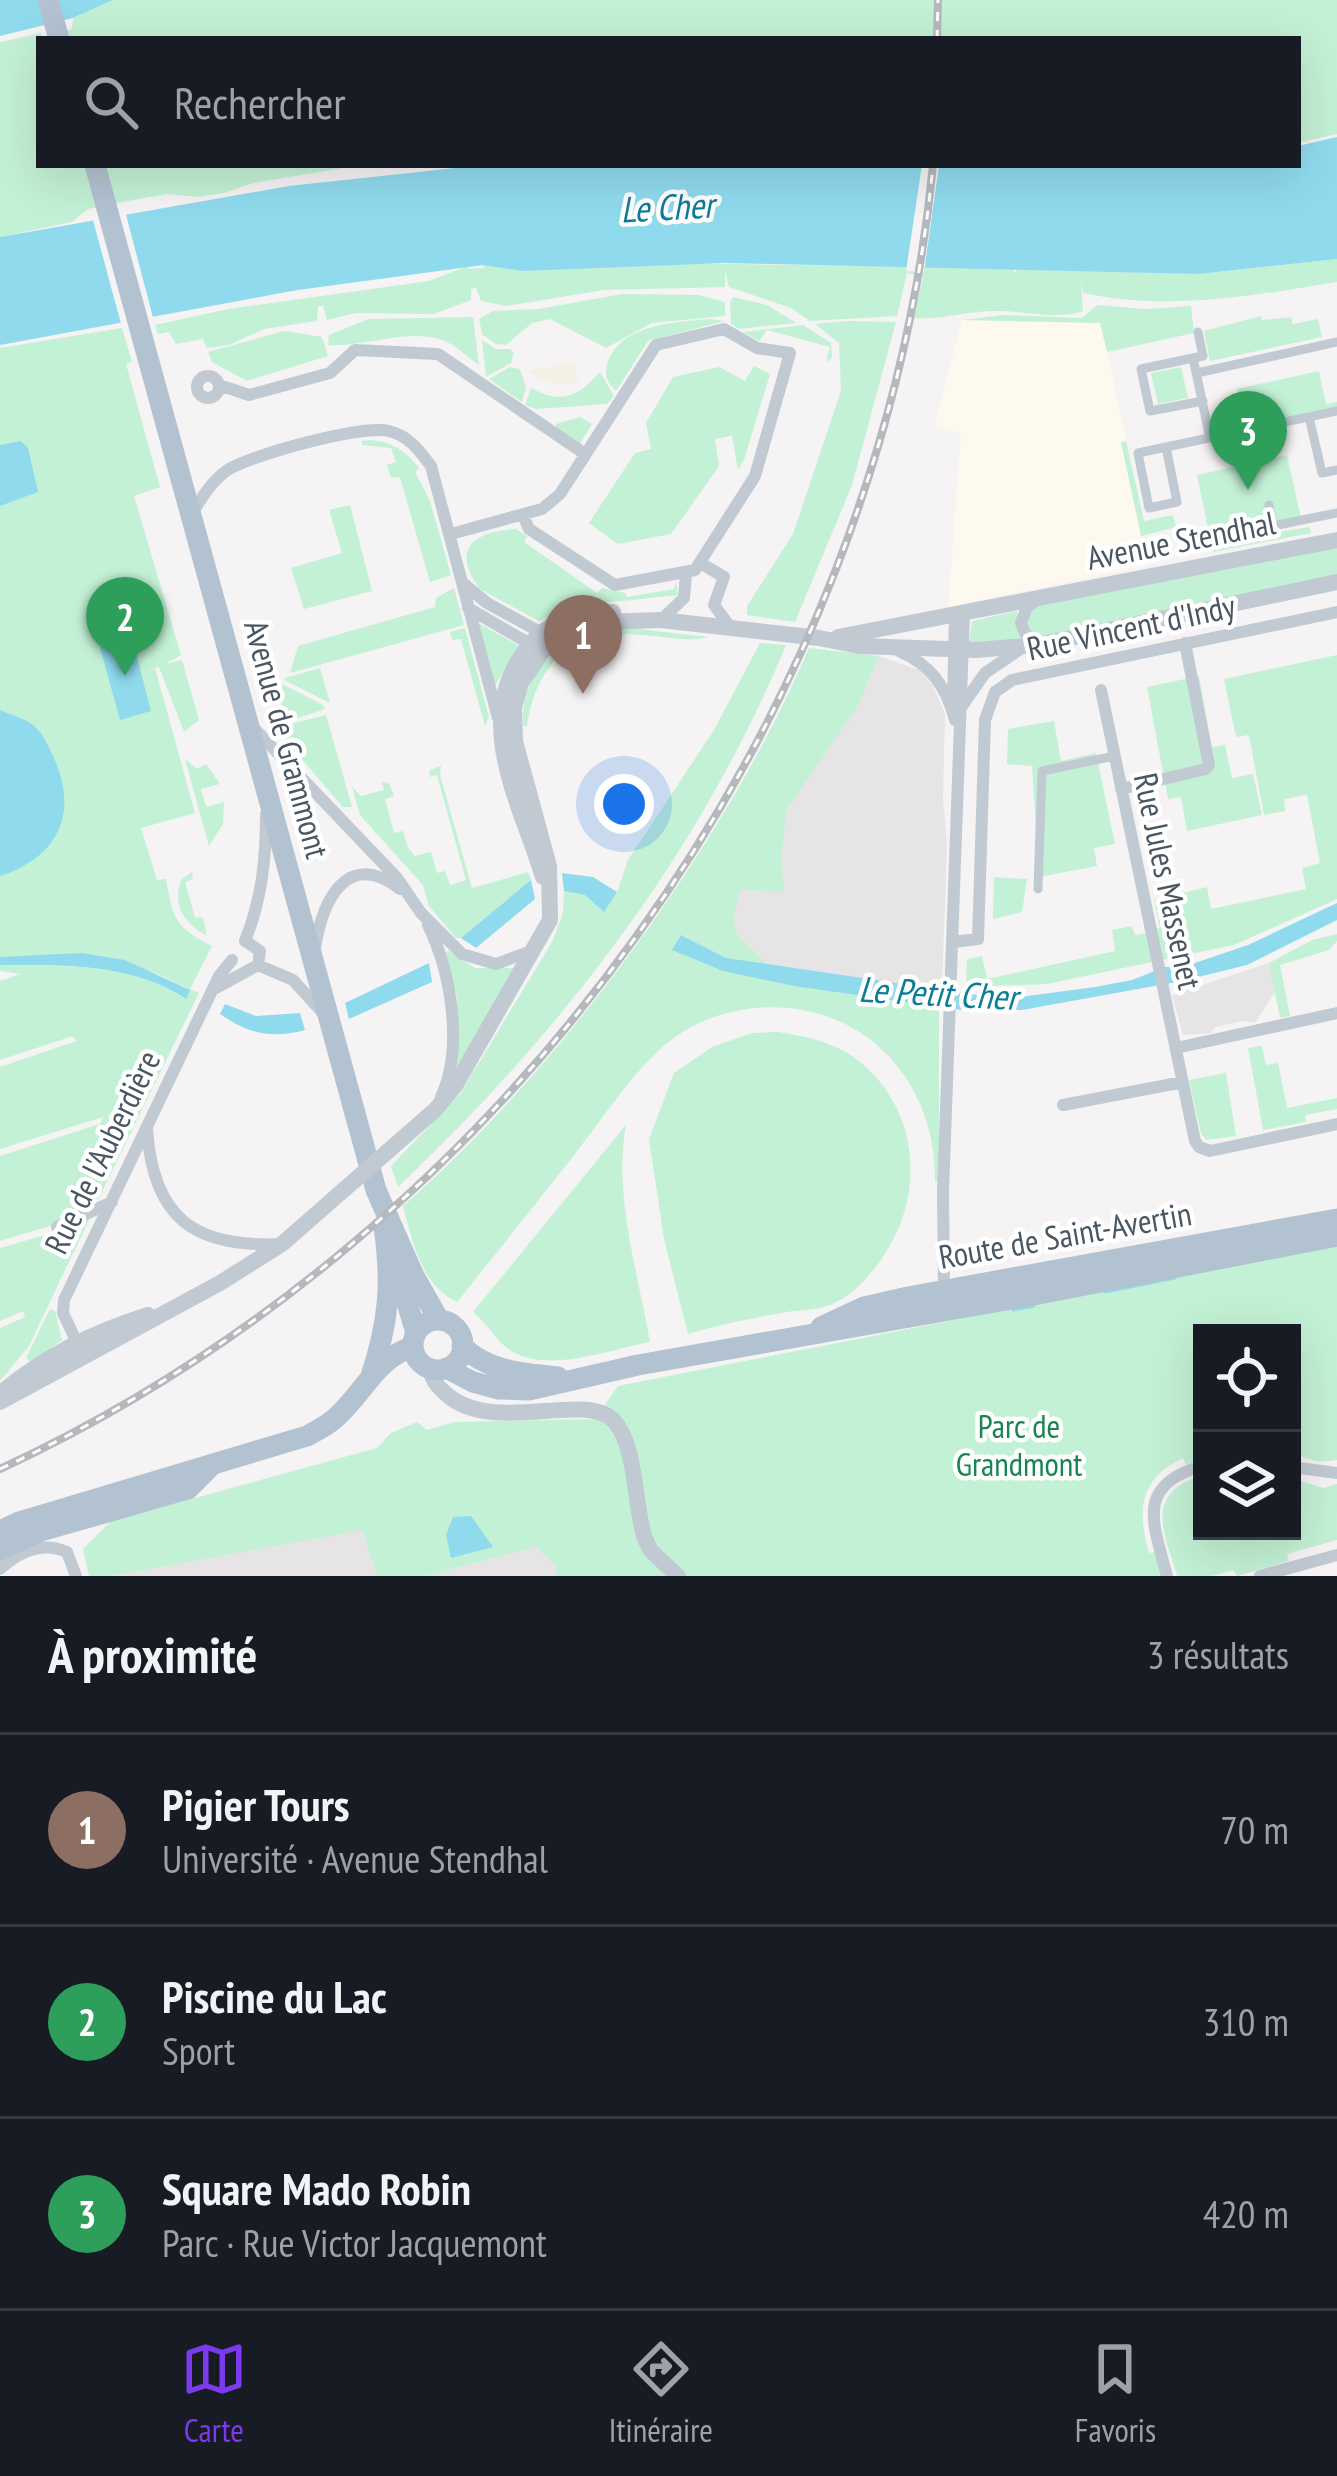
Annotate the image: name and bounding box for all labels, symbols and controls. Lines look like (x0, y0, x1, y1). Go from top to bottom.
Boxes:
search box (36, 36, 1301, 168)
icon: search (78, 69, 144, 135)
text: Rechercher (174, 73, 346, 131)
water label: Le Cher (619, 180, 720, 232)
pin: 3 (1209, 391, 1287, 490)
street label: Avenue Stendhal (1083, 500, 1279, 579)
pin: 2 (86, 577, 164, 676)
street label: Rue Vincent d'Indy (1023, 583, 1239, 670)
pin: 1 (544, 595, 622, 694)
street label: Avenue de Grammont (235, 615, 340, 863)
street label: Rue Jules Massenet (1125, 769, 1212, 993)
your location (594, 774, 654, 834)
water label: Le Petit Cher (858, 965, 1023, 1020)
street label: Rue de l'Auberdière (34, 1043, 169, 1260)
street label: Route de Saint-Avertin (935, 1191, 1195, 1278)
map controls (1193, 1324, 1301, 1540)
button: locate (1193, 1324, 1301, 1432)
park label: Parc de Grandmont (956, 1404, 1082, 1485)
button: layers (1193, 1432, 1301, 1540)
text: À proximité (48, 1621, 257, 1687)
text: 3 résultats (1147, 1629, 1289, 1680)
text: Pigier Tours (162, 1775, 350, 1833)
text: 1 (78, 1804, 96, 1855)
text: 70 m (1220, 1804, 1289, 1855)
text: Université · Avenue Stendhal (162, 1833, 548, 1884)
text: Piscine du Lac (162, 1967, 387, 2025)
text: 2 (78, 1996, 96, 2047)
text: 310 m (1203, 1996, 1289, 2047)
text: Sport (162, 2025, 235, 2076)
text: Square Mado Robin (162, 2159, 471, 2217)
text: 3 (78, 2188, 96, 2239)
text: 420 m (1203, 2188, 1289, 2239)
text: Parc · Rue Victor Jacquemont (162, 2217, 547, 2268)
tab: Carte (181, 2336, 247, 2451)
tab: Itinéraire (609, 2336, 713, 2451)
tab: Favoris (1075, 2336, 1156, 2451)

